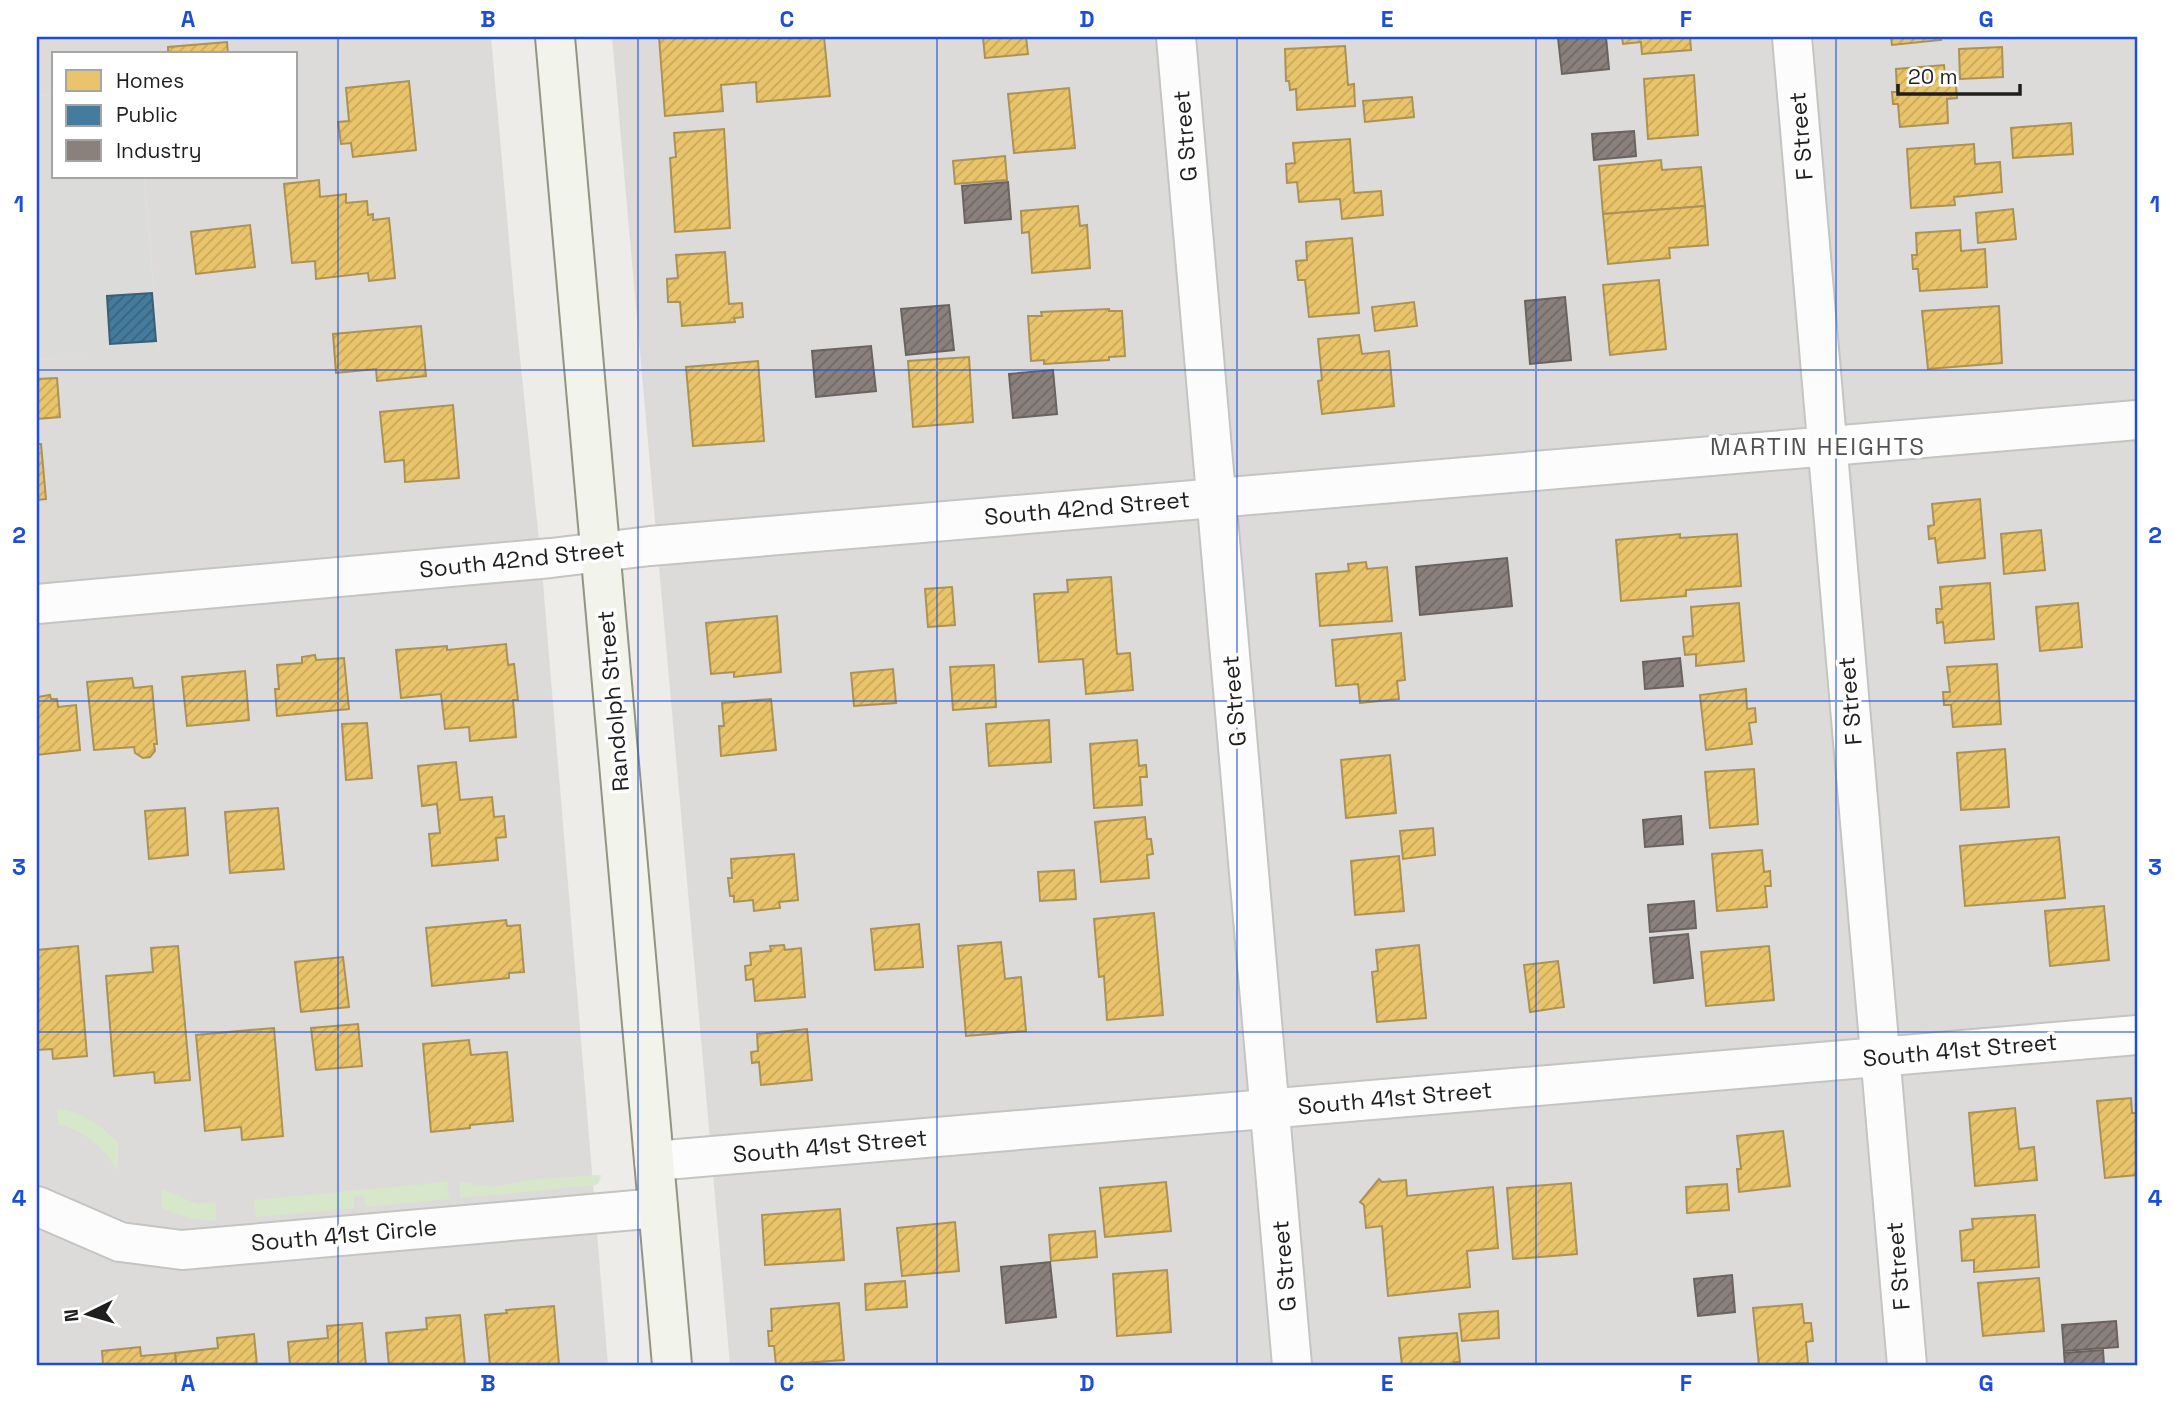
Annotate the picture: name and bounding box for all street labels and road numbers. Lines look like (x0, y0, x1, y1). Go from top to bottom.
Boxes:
street label: G Street (1166, 89, 1204, 183)
street label: F Street (1782, 91, 1820, 181)
street label: South 42nd Street (983, 484, 1191, 532)
street label: South 42nd Street (418, 533, 626, 585)
street label: Randolph Street (590, 609, 636, 793)
street label: G Street (1215, 654, 1253, 748)
street label: F Street (1831, 656, 1869, 746)
street label: South 41st Street (1862, 1027, 2058, 1073)
street label: South 41st Street (1297, 1075, 1493, 1121)
street label: South 41st Street (732, 1123, 928, 1169)
street label: South 41st Circle (250, 1212, 438, 1258)
street label: G Street (1265, 1219, 1303, 1313)
street label: F Street (1879, 1221, 1917, 1311)

